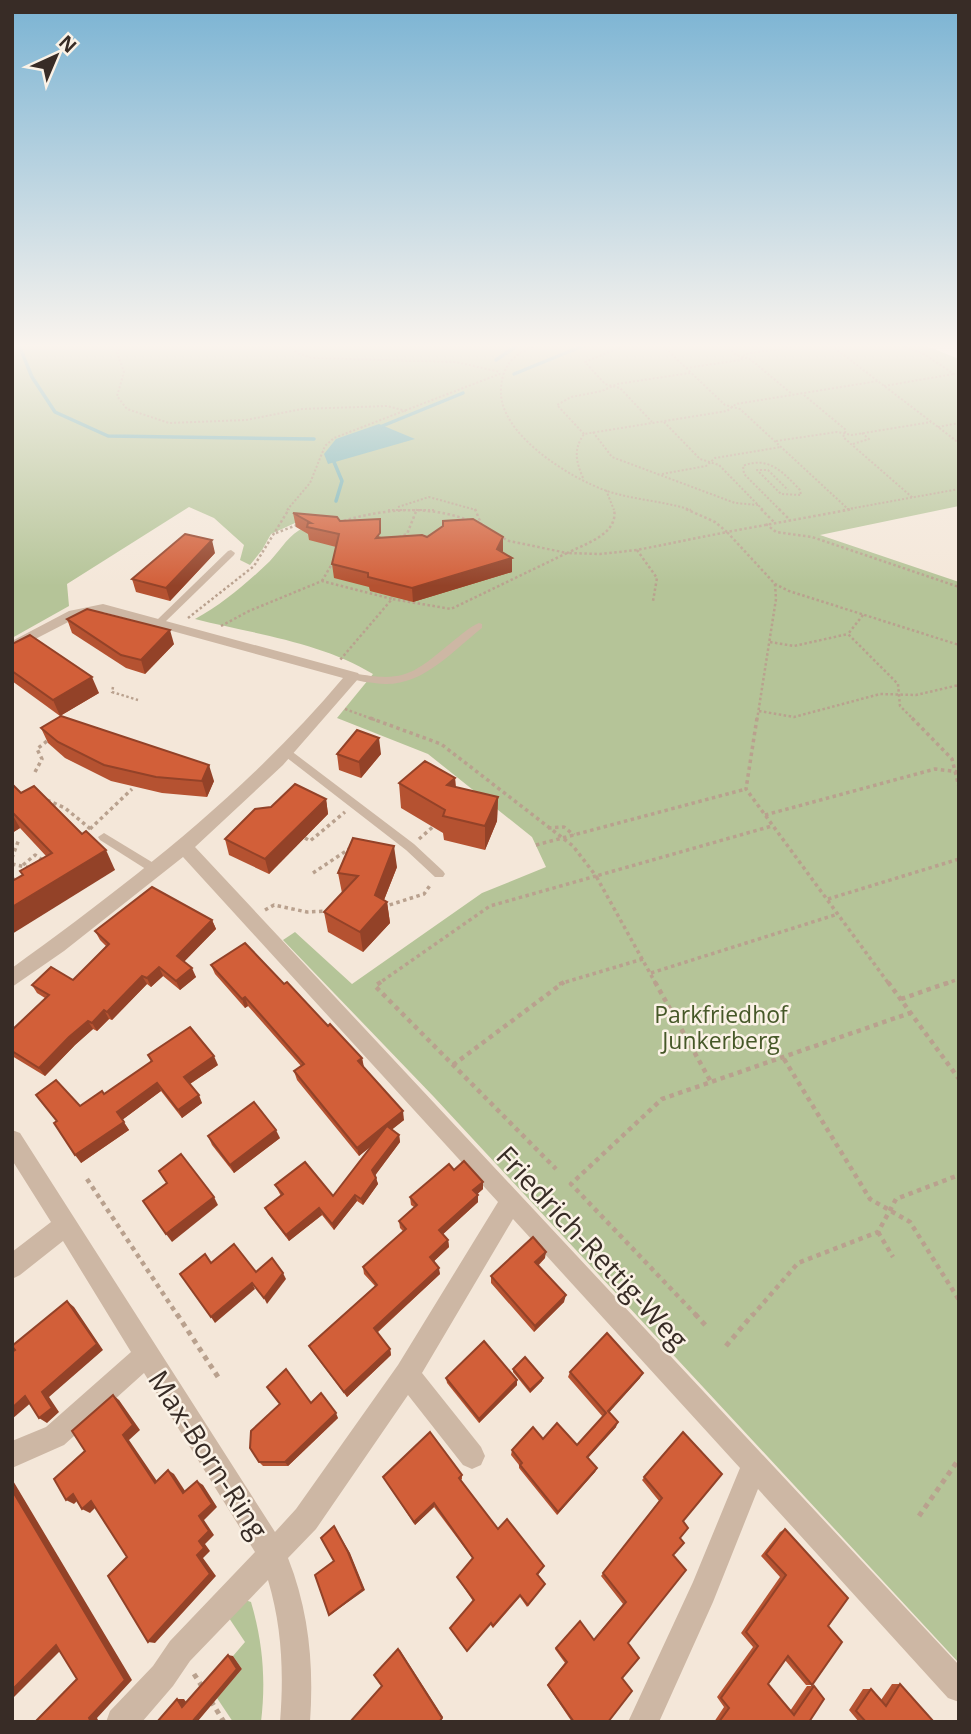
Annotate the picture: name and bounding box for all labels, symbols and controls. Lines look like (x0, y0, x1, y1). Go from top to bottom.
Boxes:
north arrow (21, 21, 91, 91)
text: N (53, 29, 82, 58)
park label: Parkfriedhof Junkerberg (654, 998, 789, 1056)
street label: Friedrich-Rettig-Weg (489, 1137, 697, 1357)
street label: Max-Born-Ring (140, 1362, 278, 1546)

